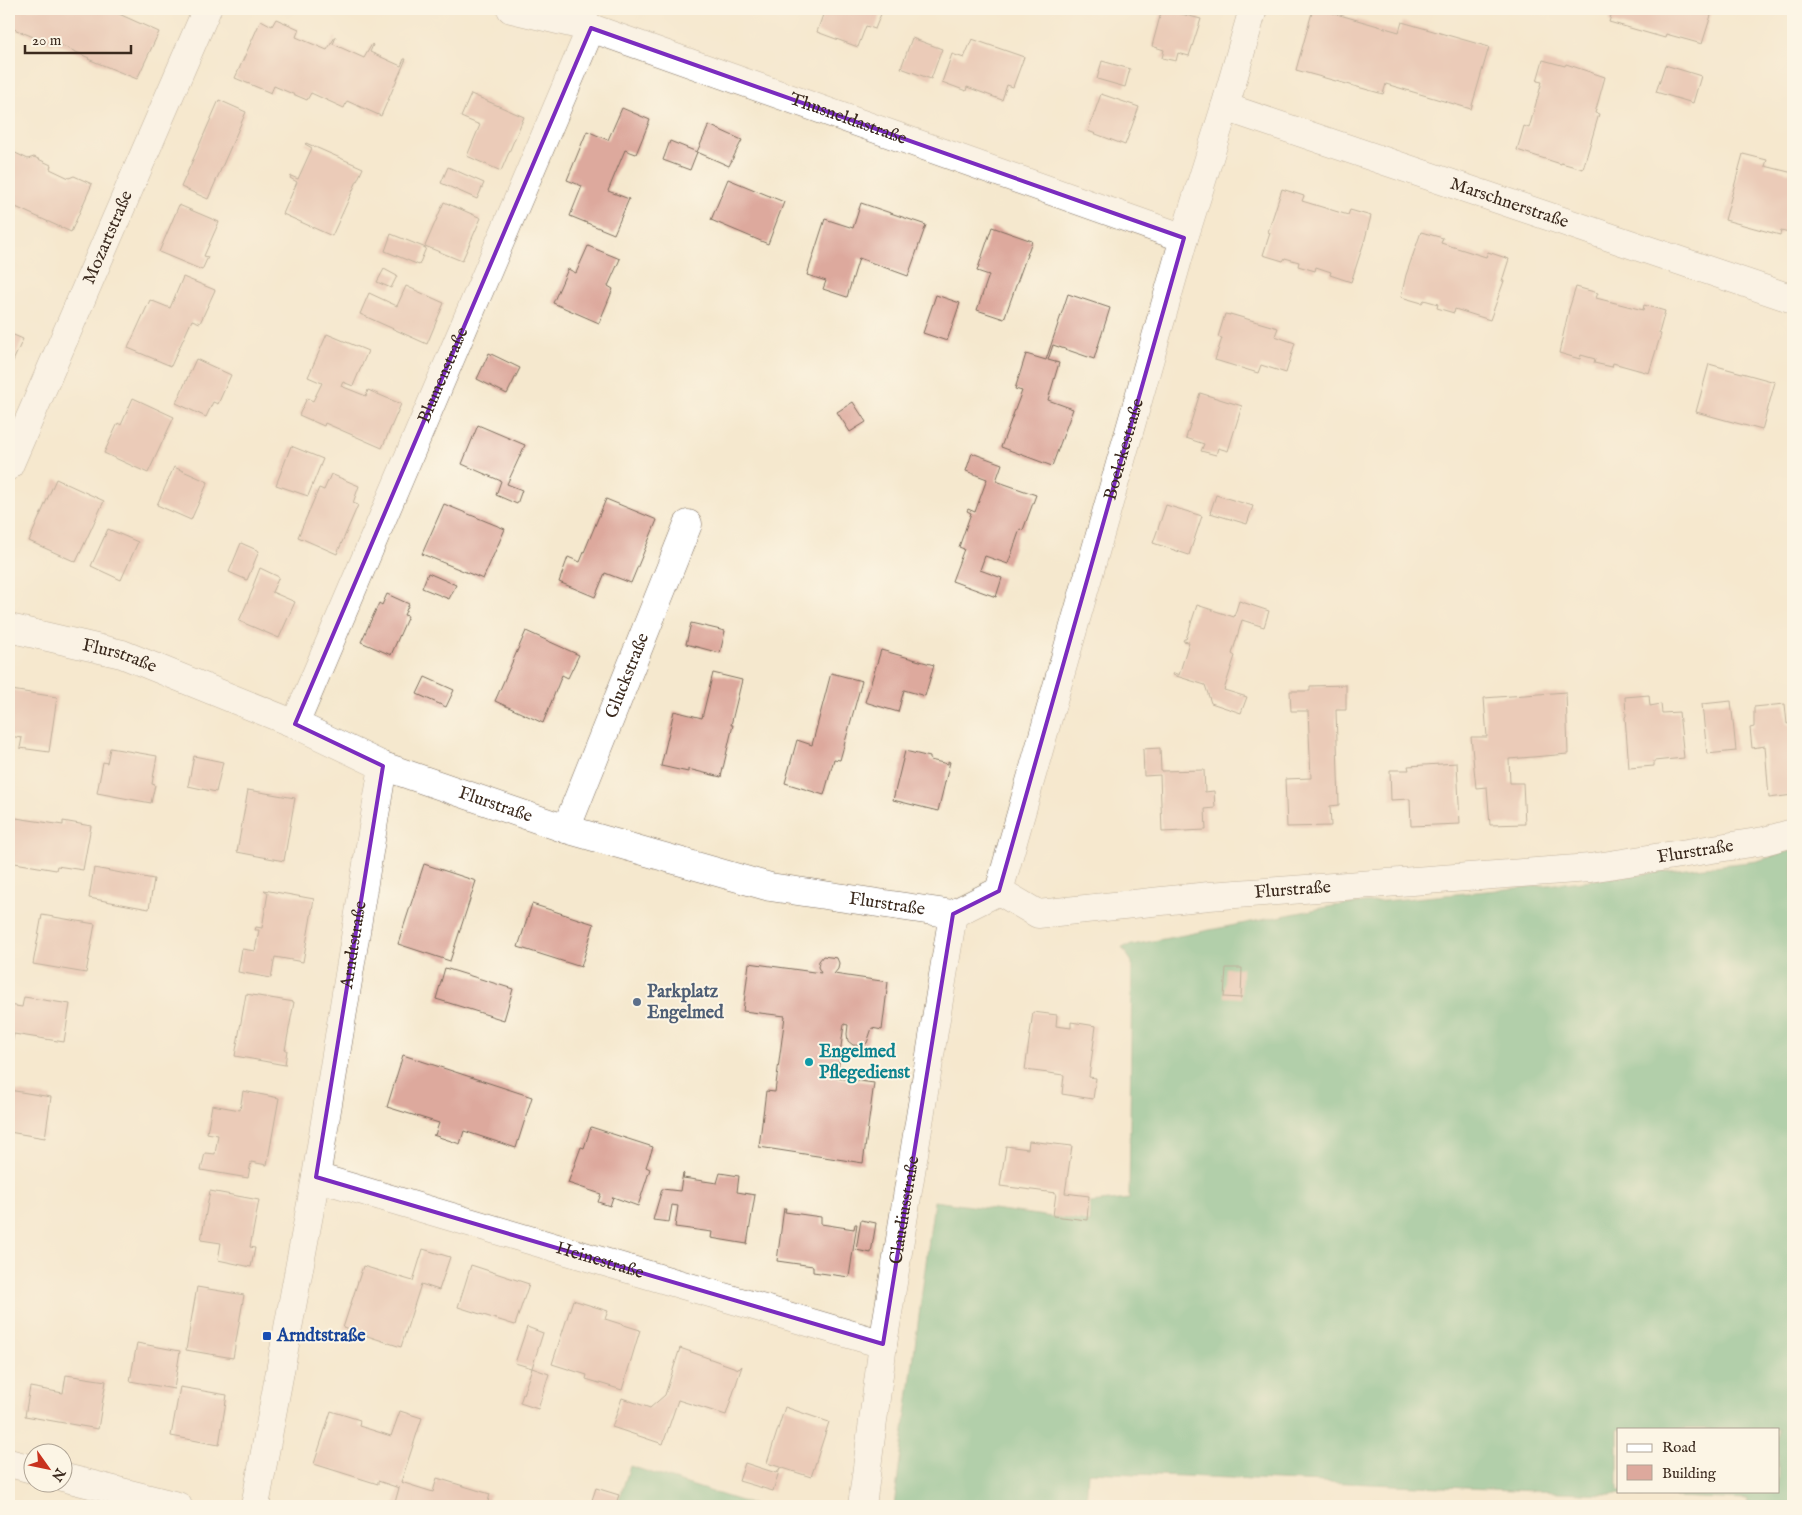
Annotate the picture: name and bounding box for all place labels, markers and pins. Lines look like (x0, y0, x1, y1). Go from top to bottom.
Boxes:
place label: Parkplatz Engelmed (647, 981, 724, 1025)
marker: Parkplatz Engelmed (631, 996, 643, 1008)
place label: Engelmed Pflegedienst (819, 1041, 911, 1085)
marker: Engelmed Pflegedienst (803, 1056, 815, 1068)
place label: Arndtstraße (276, 1325, 366, 1348)
marker: Arndtstraße (261, 1330, 273, 1342)

